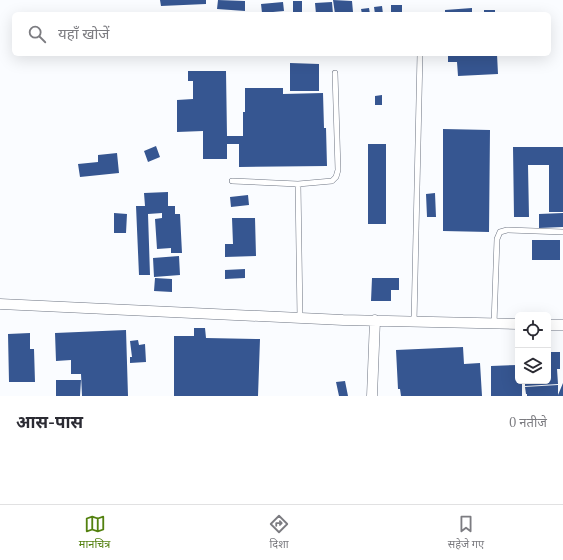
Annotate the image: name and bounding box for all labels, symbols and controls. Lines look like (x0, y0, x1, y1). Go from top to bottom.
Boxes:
search box (12, 12, 551, 56)
icon: search (26, 23, 48, 45)
text: यहाँ खोजें (58, 23, 109, 43)
map controls (515, 312, 551, 384)
button: locate (515, 312, 551, 348)
button: layers (515, 348, 551, 384)
text: आस-पास (16, 410, 83, 433)
text: 0 नतीजे (509, 413, 547, 431)
tab: मानचित्र (79, 513, 110, 552)
tab: दिशा (268, 513, 290, 552)
tab: सहेजे गए (448, 513, 484, 552)

